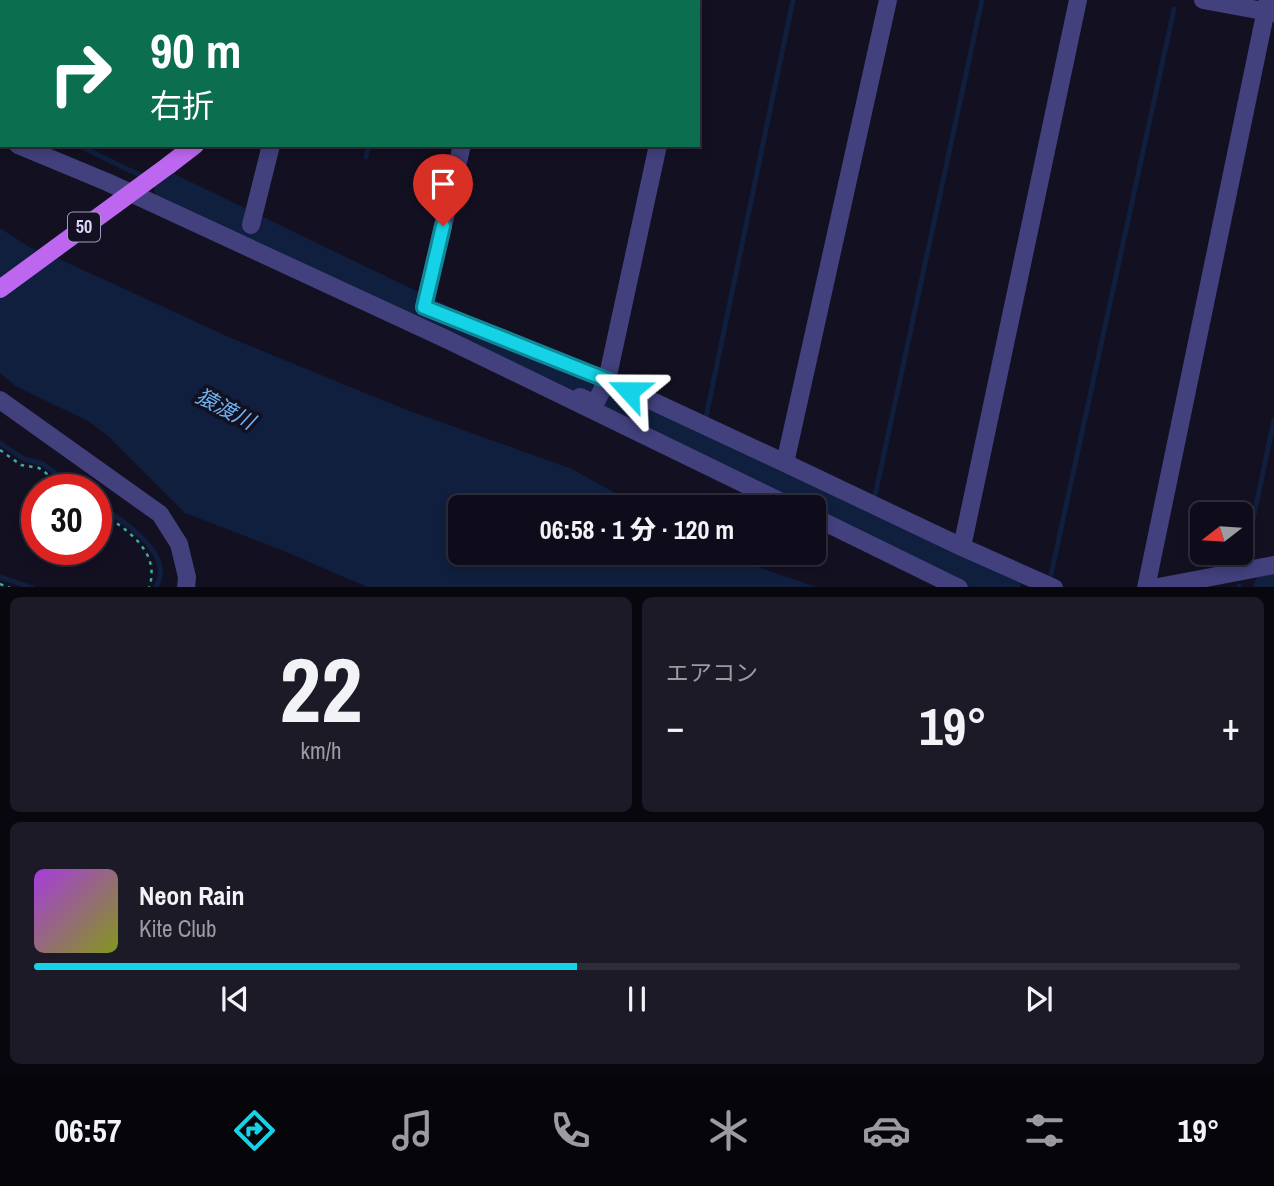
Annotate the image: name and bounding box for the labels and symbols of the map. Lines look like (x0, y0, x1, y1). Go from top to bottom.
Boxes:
pin (413, 154, 473, 226)
road number: 50 (68, 212, 100, 242)
position arrow (592, 354, 666, 428)
water label: 猿渡川 (191, 381, 262, 437)
speed limit sign: 30 (21, 474, 112, 565)
north arrow (1190, 502, 1253, 565)

